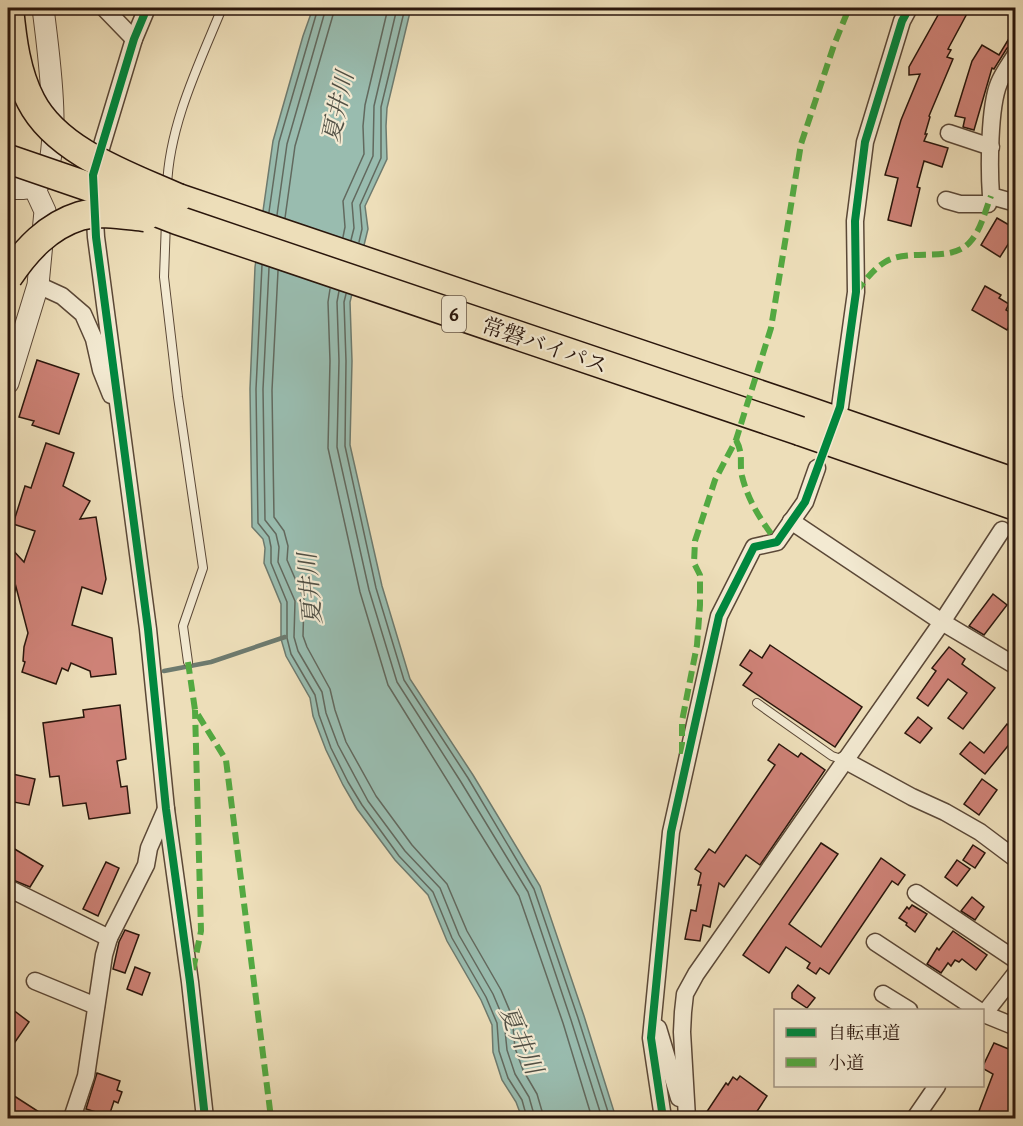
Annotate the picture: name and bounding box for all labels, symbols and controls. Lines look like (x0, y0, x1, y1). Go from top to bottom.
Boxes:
water label: 夏井川 (315, 66, 362, 146)
road number: 6 (442, 296, 466, 332)
street label: 常磐バイパス (478, 310, 612, 382)
water label: 夏井川 (291, 549, 329, 626)
water label: 夏井川 (492, 1001, 551, 1082)
legend (774, 1009, 984, 1087)
text: 自転車道 (828, 1021, 900, 1045)
text: 小道 (828, 1051, 864, 1075)

